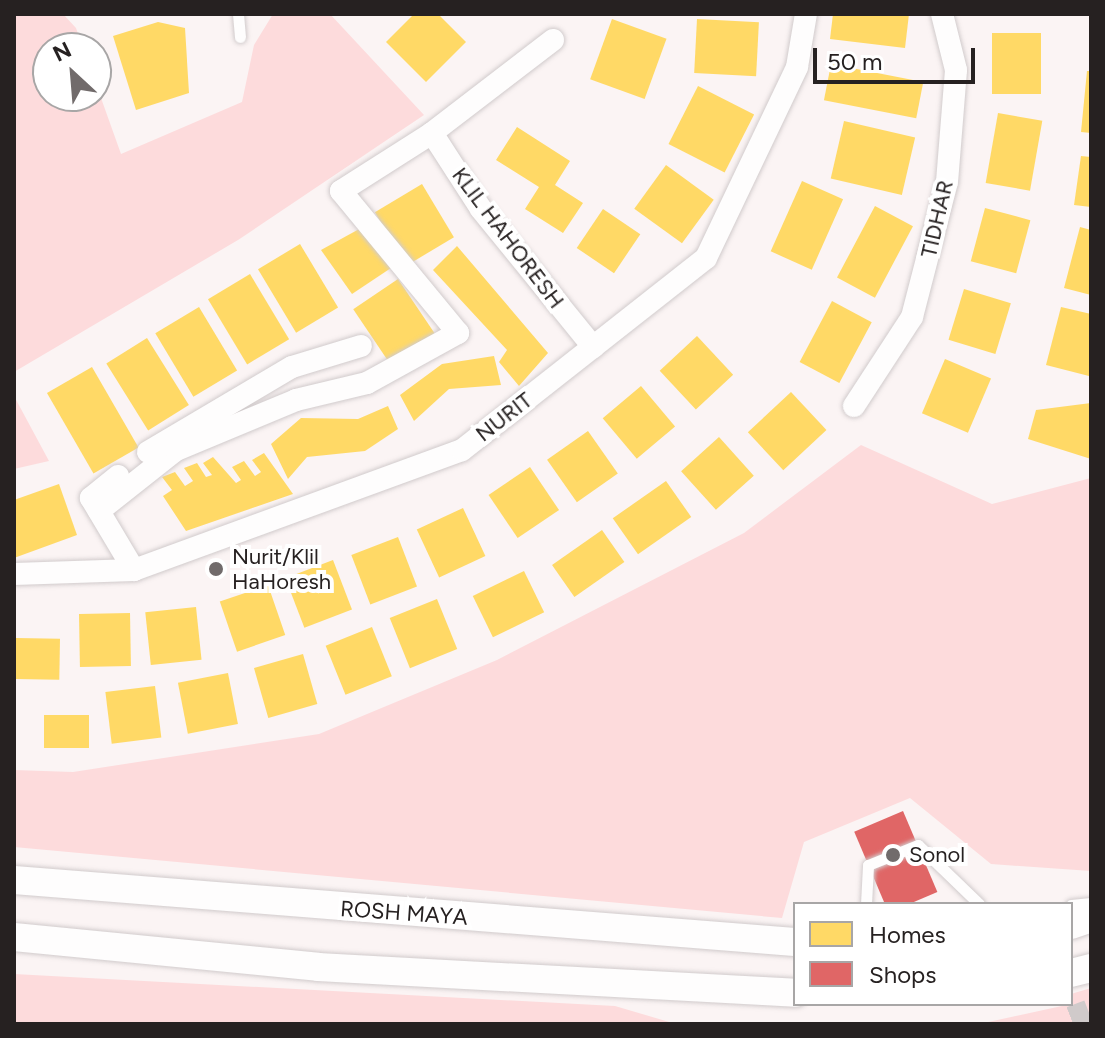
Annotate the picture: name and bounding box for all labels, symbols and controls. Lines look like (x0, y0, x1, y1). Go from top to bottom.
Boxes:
north arrow (32, 32, 112, 112)
scale bar (817, 32, 979, 82)
text: N (49, 36, 76, 68)
text: 50 m (827, 47, 883, 76)
street label: KLIL HAHORESH (446, 162, 570, 314)
street label: TIDHAR (915, 178, 959, 260)
street label: NURIT (470, 387, 538, 447)
place label: Nurit/Klil HaHoresh (232, 543, 331, 594)
marker: Nurit/Klil HaHoresh (207, 560, 225, 578)
place label: Sonol (909, 842, 965, 868)
marker: Sonol (884, 846, 902, 864)
street label: ROSH MAYA (339, 895, 469, 931)
legend (793, 902, 1073, 1006)
text: Homes (869, 920, 946, 949)
text: Shops (869, 960, 936, 989)

